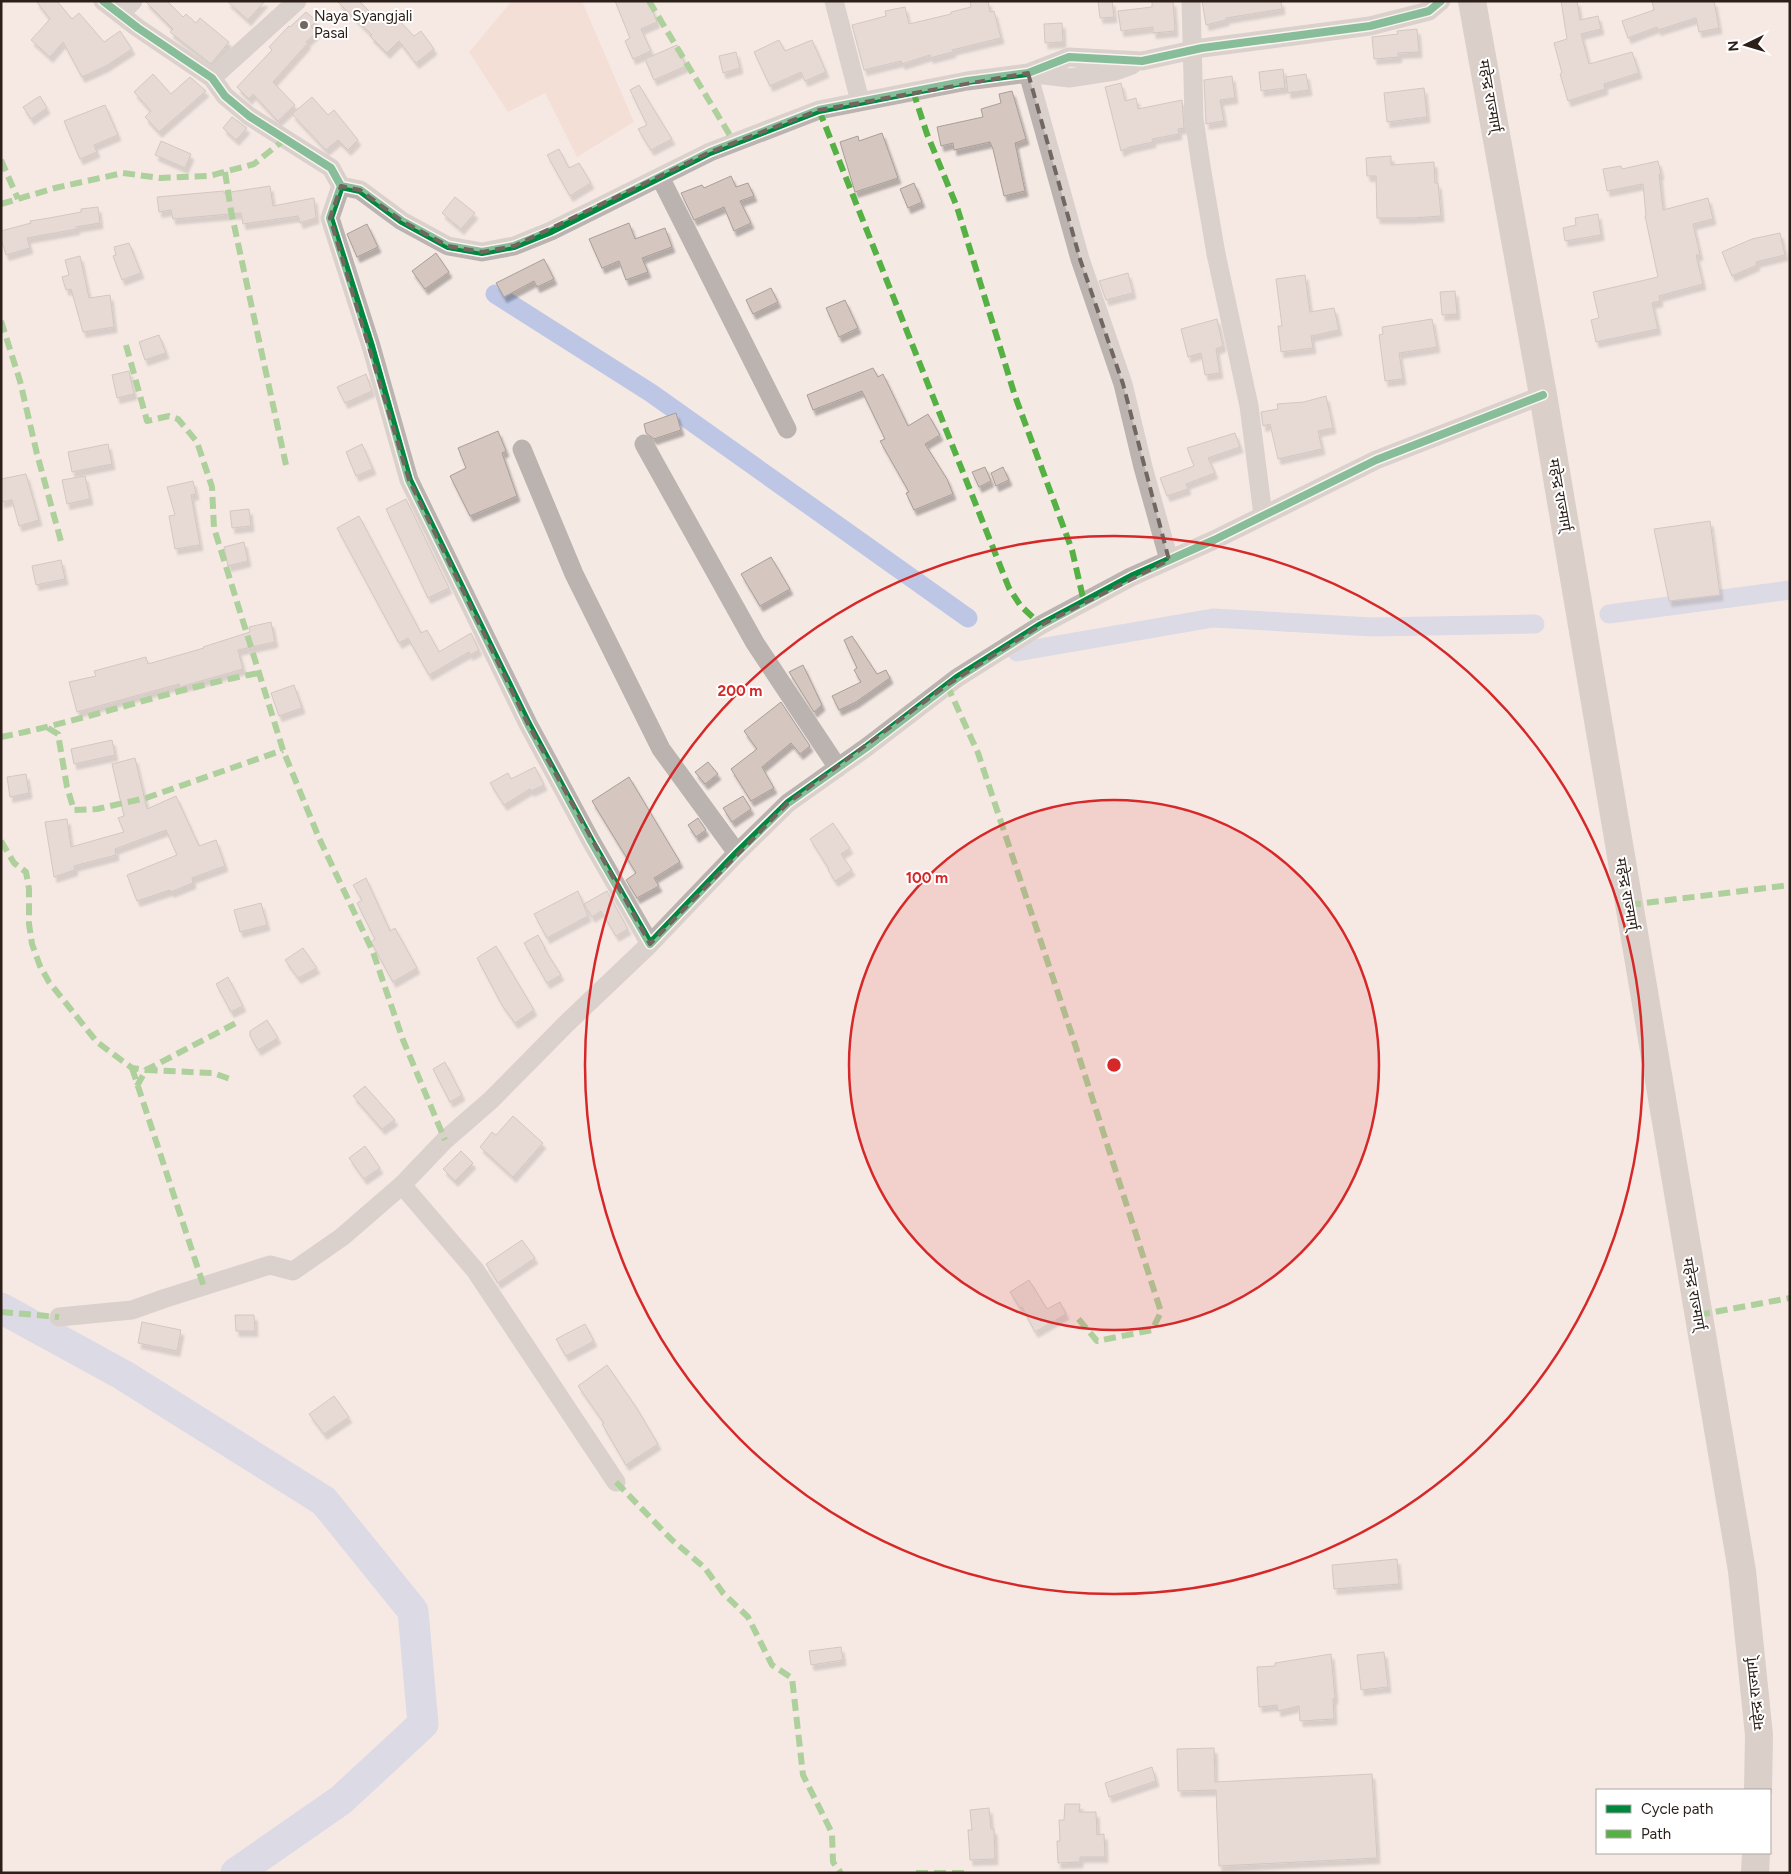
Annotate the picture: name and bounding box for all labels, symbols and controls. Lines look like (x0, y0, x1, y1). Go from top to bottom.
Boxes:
place label: Naya Syangjali Pasal (314, 7, 412, 42)
marker: Naya Syangjali Pasal (298, 19, 310, 31)
north arrow (1721, 20, 1771, 70)
text: N (1725, 40, 1742, 52)
street label: महेन्द्र राज्मार्ग् (1474, 58, 1506, 136)
street label: महेन्द्र राज्मार्ग् (1544, 457, 1576, 535)
text: 200 m (718, 682, 762, 700)
street label: महेन्द्र राज्मार्ग् (1611, 856, 1643, 934)
text: 100 m (906, 869, 948, 887)
centre of rings (1105, 1056, 1123, 1074)
street label: महेन्द्र राज्मार्ग् (1678, 1256, 1710, 1334)
street label: महेन्द्र राज्मार्ग् (1742, 1655, 1769, 1731)
legend (1596, 1789, 1771, 1854)
text: Cycle path (1641, 1800, 1713, 1818)
text: Path (1641, 1825, 1671, 1843)

